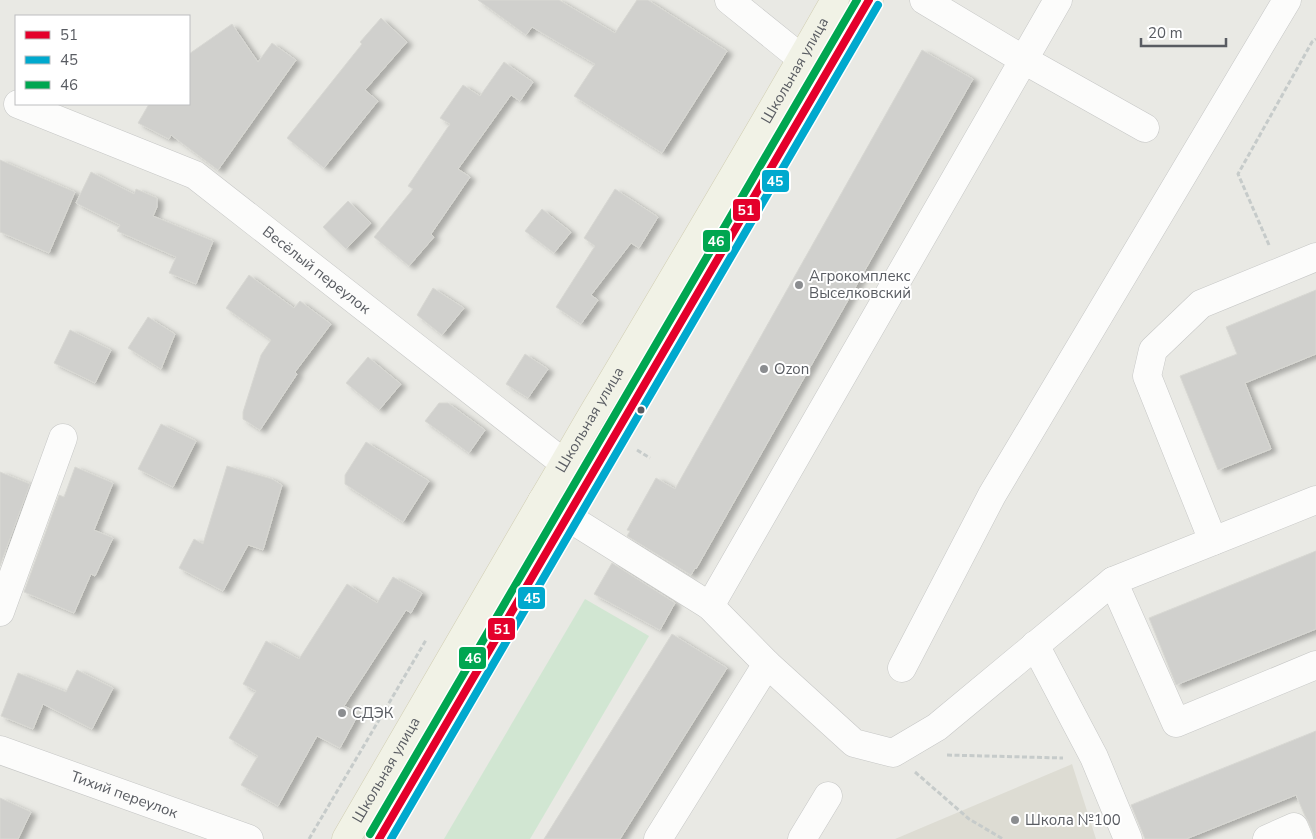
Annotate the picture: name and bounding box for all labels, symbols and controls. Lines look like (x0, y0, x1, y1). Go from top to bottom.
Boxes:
street label: Школьная улица (756, 14, 833, 127)
legend (15, 15, 190, 105)
scale bar (1141, 15, 1226, 47)
text: 20 m (1148, 23, 1183, 43)
text: 51 (60, 25, 78, 45)
text: 45 (60, 50, 78, 70)
text: 46 (60, 75, 78, 95)
line badge: 45 (761, 169, 790, 193)
text: 45 (767, 172, 783, 191)
line badge: 51 (732, 198, 761, 222)
text: 51 (738, 201, 754, 220)
street label: Весёлый переулок (258, 221, 375, 319)
line badge: 46 (702, 229, 731, 253)
text: 46 (708, 232, 724, 251)
place label: Агрокомплекс Выселковский (809, 266, 911, 303)
marker: Агрокомплекс Выселковский (793, 279, 805, 291)
place label: Ozon (774, 359, 809, 379)
street label: Школьная улица (551, 363, 629, 476)
marker: Ozon (758, 363, 770, 375)
unlabelled marker (636, 405, 646, 415)
line badge: 45 (517, 586, 546, 610)
text: 45 (524, 589, 540, 608)
line badge: 51 (487, 617, 516, 641)
text: 51 (494, 620, 510, 639)
line badge: 46 (458, 646, 487, 670)
text: 46 (465, 649, 481, 668)
place label: СДЭК (352, 703, 394, 723)
marker: СДЭК (336, 707, 348, 719)
street label: Школьная улица (348, 713, 425, 826)
street label: Тихий переулок (68, 766, 181, 823)
place label: Школа №100 (1025, 810, 1121, 830)
marker: Школа №100 (1009, 814, 1021, 826)

